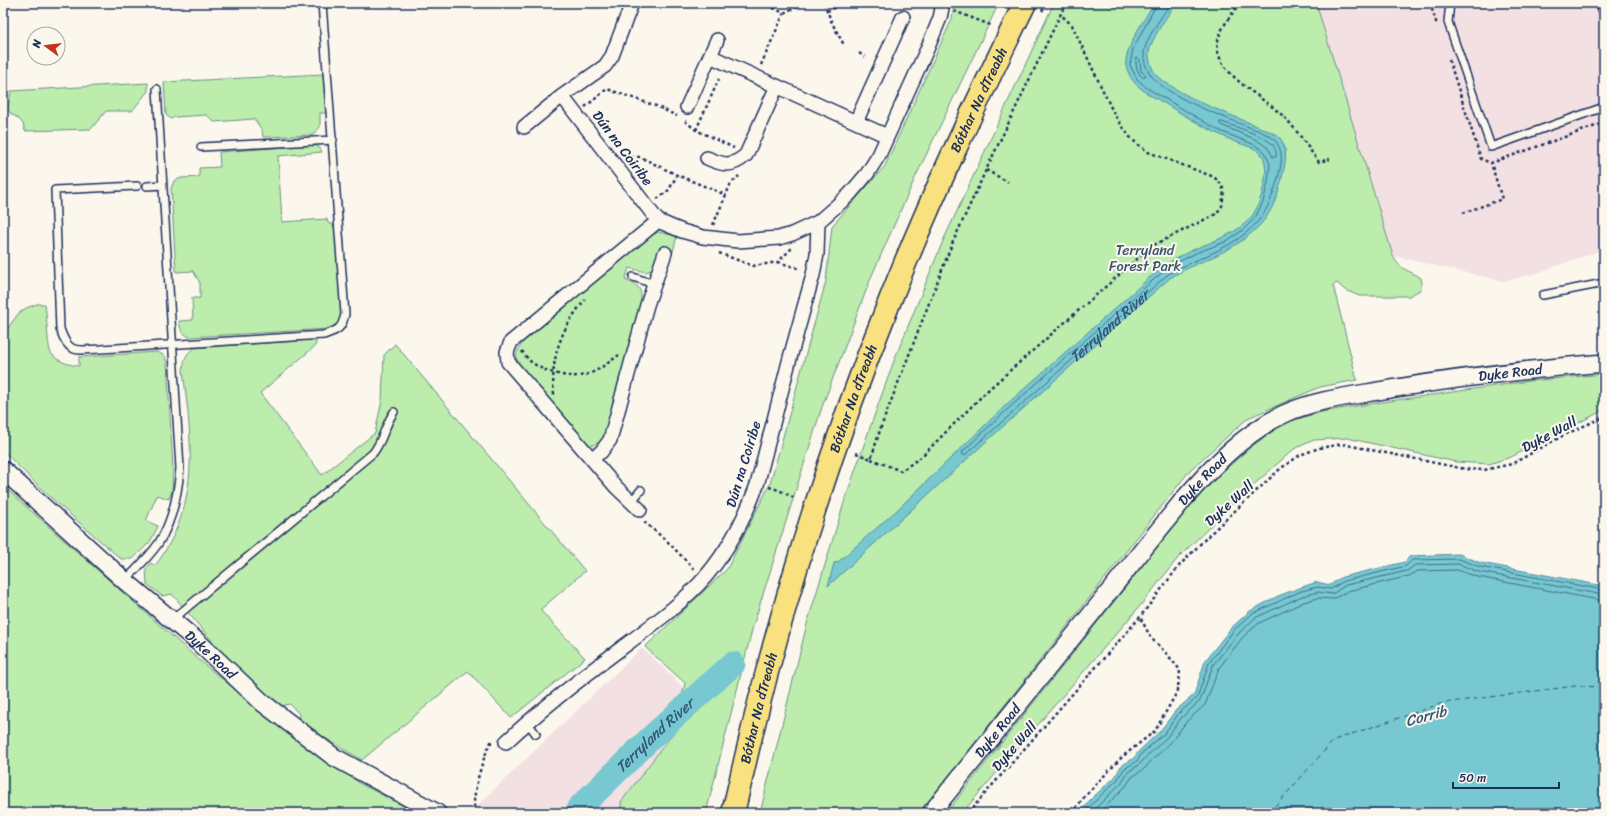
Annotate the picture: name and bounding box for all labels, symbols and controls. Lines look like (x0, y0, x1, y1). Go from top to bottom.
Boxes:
north arrow (26, 26, 66, 66)
text: N (26, 37, 47, 51)
street label: Bóthar Na dTreabh (943, 43, 1015, 157)
street label: Dún na Coiribe (586, 105, 660, 192)
park label: Terryland Forest Park (1109, 238, 1182, 279)
water label: Terryland River (1063, 281, 1158, 369)
street label: Bóthar Na dTreabh (822, 340, 885, 456)
street label: Dyke Road (1477, 357, 1545, 389)
street label: Dyke Wall (1517, 409, 1582, 460)
street label: Dún na Coiribe (718, 418, 769, 511)
street label: Dyke Road (1171, 447, 1235, 511)
street label: Dyke Wall (1199, 473, 1261, 533)
street label: Dyke Road (179, 624, 244, 687)
street label: Bóthar Na dTreabh (733, 650, 785, 766)
water label: Terryland River (609, 690, 702, 779)
street label: Dyke Road (968, 697, 1029, 764)
water label: Corrib (1403, 698, 1450, 734)
street label: Dyke Wall (985, 715, 1044, 777)
scale bar (1453, 764, 1559, 790)
text: 50 m (1459, 767, 1486, 789)

